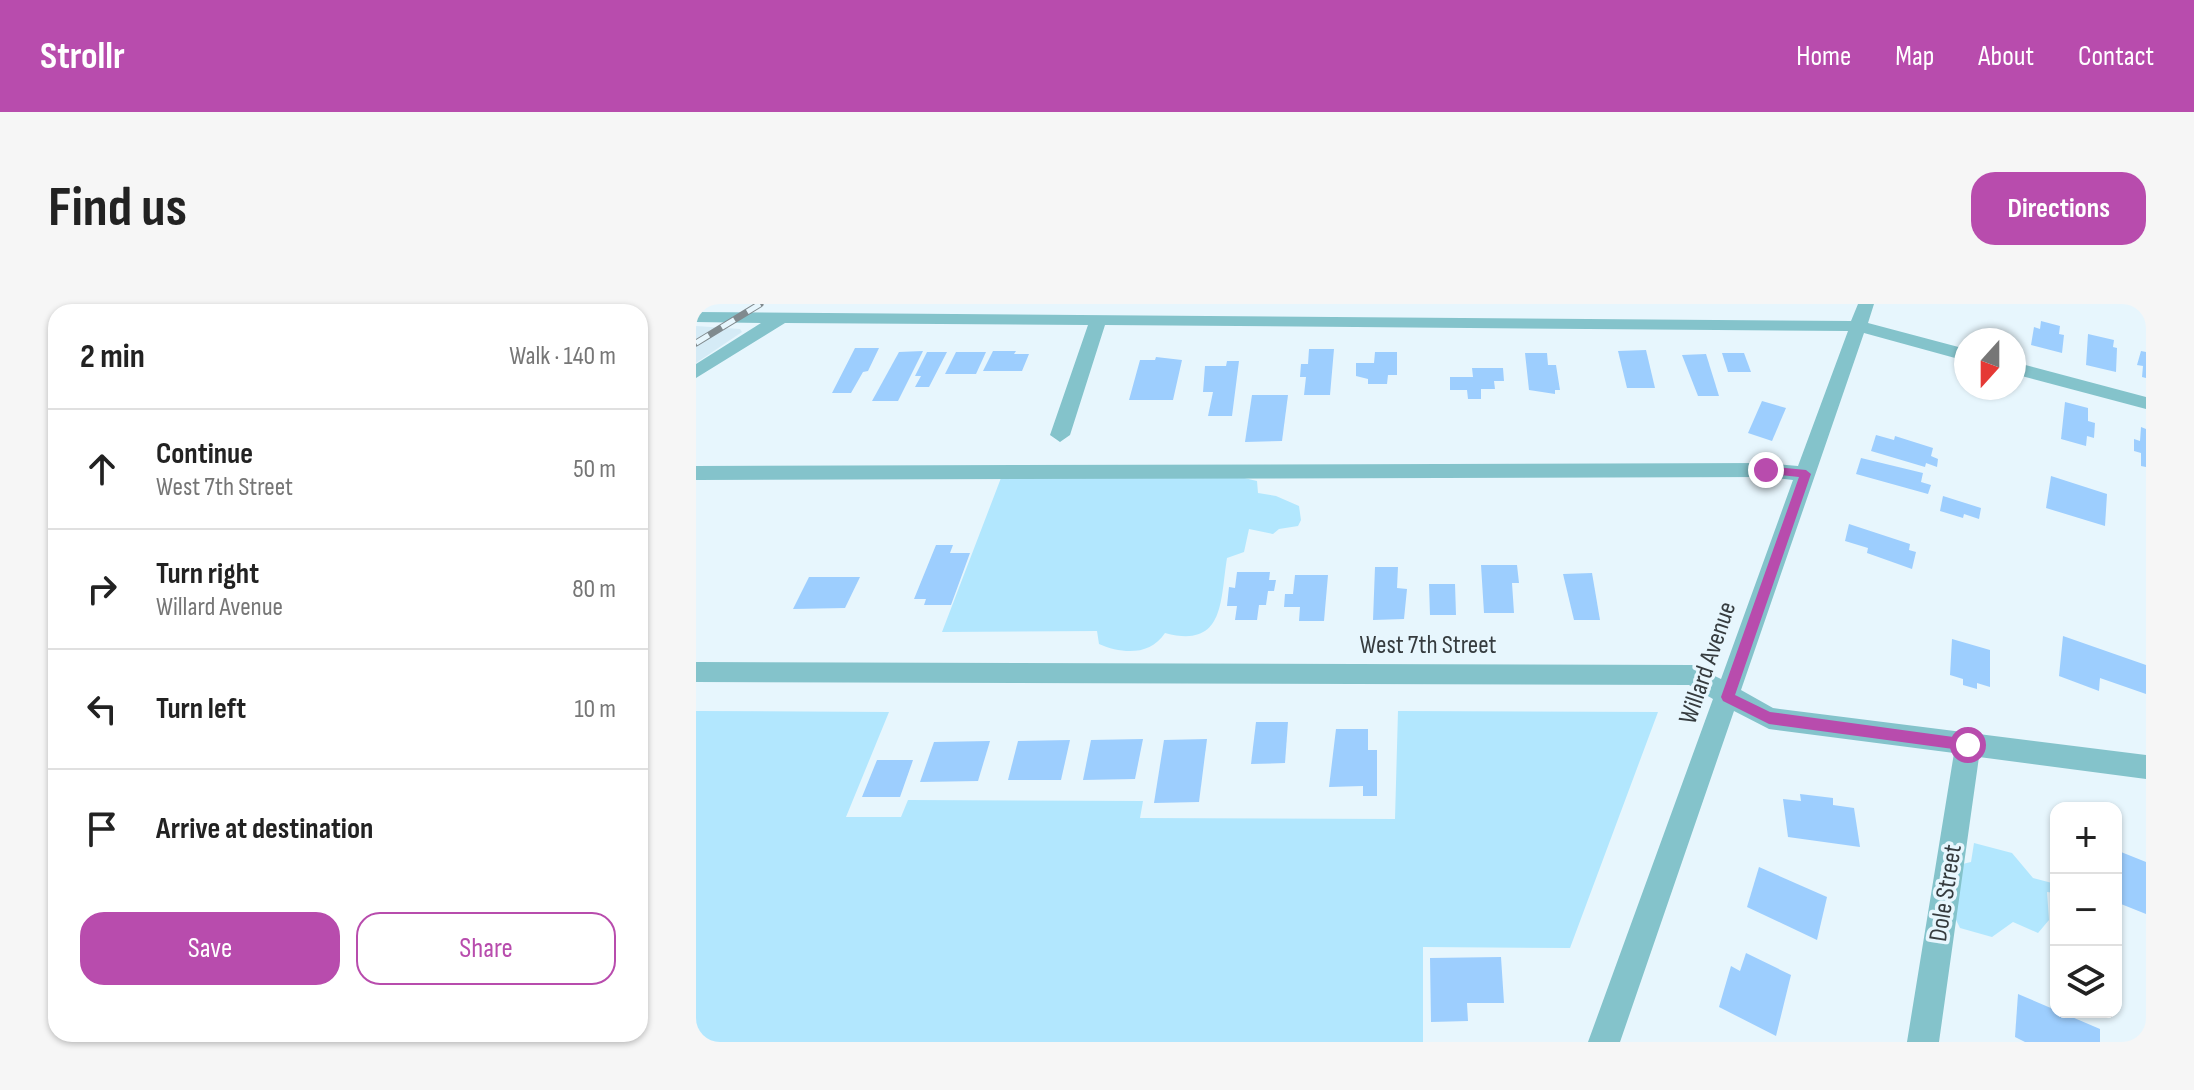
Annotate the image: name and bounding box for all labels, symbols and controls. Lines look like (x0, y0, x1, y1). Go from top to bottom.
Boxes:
text: Strollr (40, 34, 125, 79)
text: Home (1796, 40, 1851, 73)
text: Map (1895, 40, 1934, 73)
text: About (1978, 40, 2034, 73)
text: Contact (2078, 40, 2154, 73)
button: Directions (1971, 172, 2146, 245)
text: Find us (48, 175, 187, 242)
north arrow (1954, 328, 2026, 400)
text: 2 min (80, 336, 145, 377)
text: Walk · 140 m (509, 341, 616, 372)
text: Continue (156, 436, 253, 472)
icon: ahead (80, 447, 124, 491)
route end (1748, 452, 1784, 488)
text: 50 m (573, 454, 616, 485)
text: West 7th Street (156, 472, 293, 503)
text: Turn right (156, 556, 259, 592)
icon: right (80, 567, 124, 611)
text: 80 m (572, 574, 616, 605)
text: Willard Avenue (156, 592, 283, 623)
street label: Willard Avenue (1673, 598, 1743, 728)
street label: West 7th Street (1359, 630, 1497, 661)
icon: left (80, 687, 124, 731)
text: Turn left (156, 691, 246, 727)
text: 10 m (574, 694, 616, 725)
route start (1950, 727, 1986, 763)
map controls (2050, 802, 2122, 1018)
button: + (2050, 802, 2122, 874)
icon: arrive (80, 807, 124, 851)
text: Arrive at destination (156, 811, 373, 847)
street label: Dole Street (1923, 842, 1969, 944)
button: − (2050, 874, 2122, 946)
button: Save (80, 912, 340, 985)
button: Share (356, 912, 616, 985)
button: layers (2050, 946, 2122, 1018)

